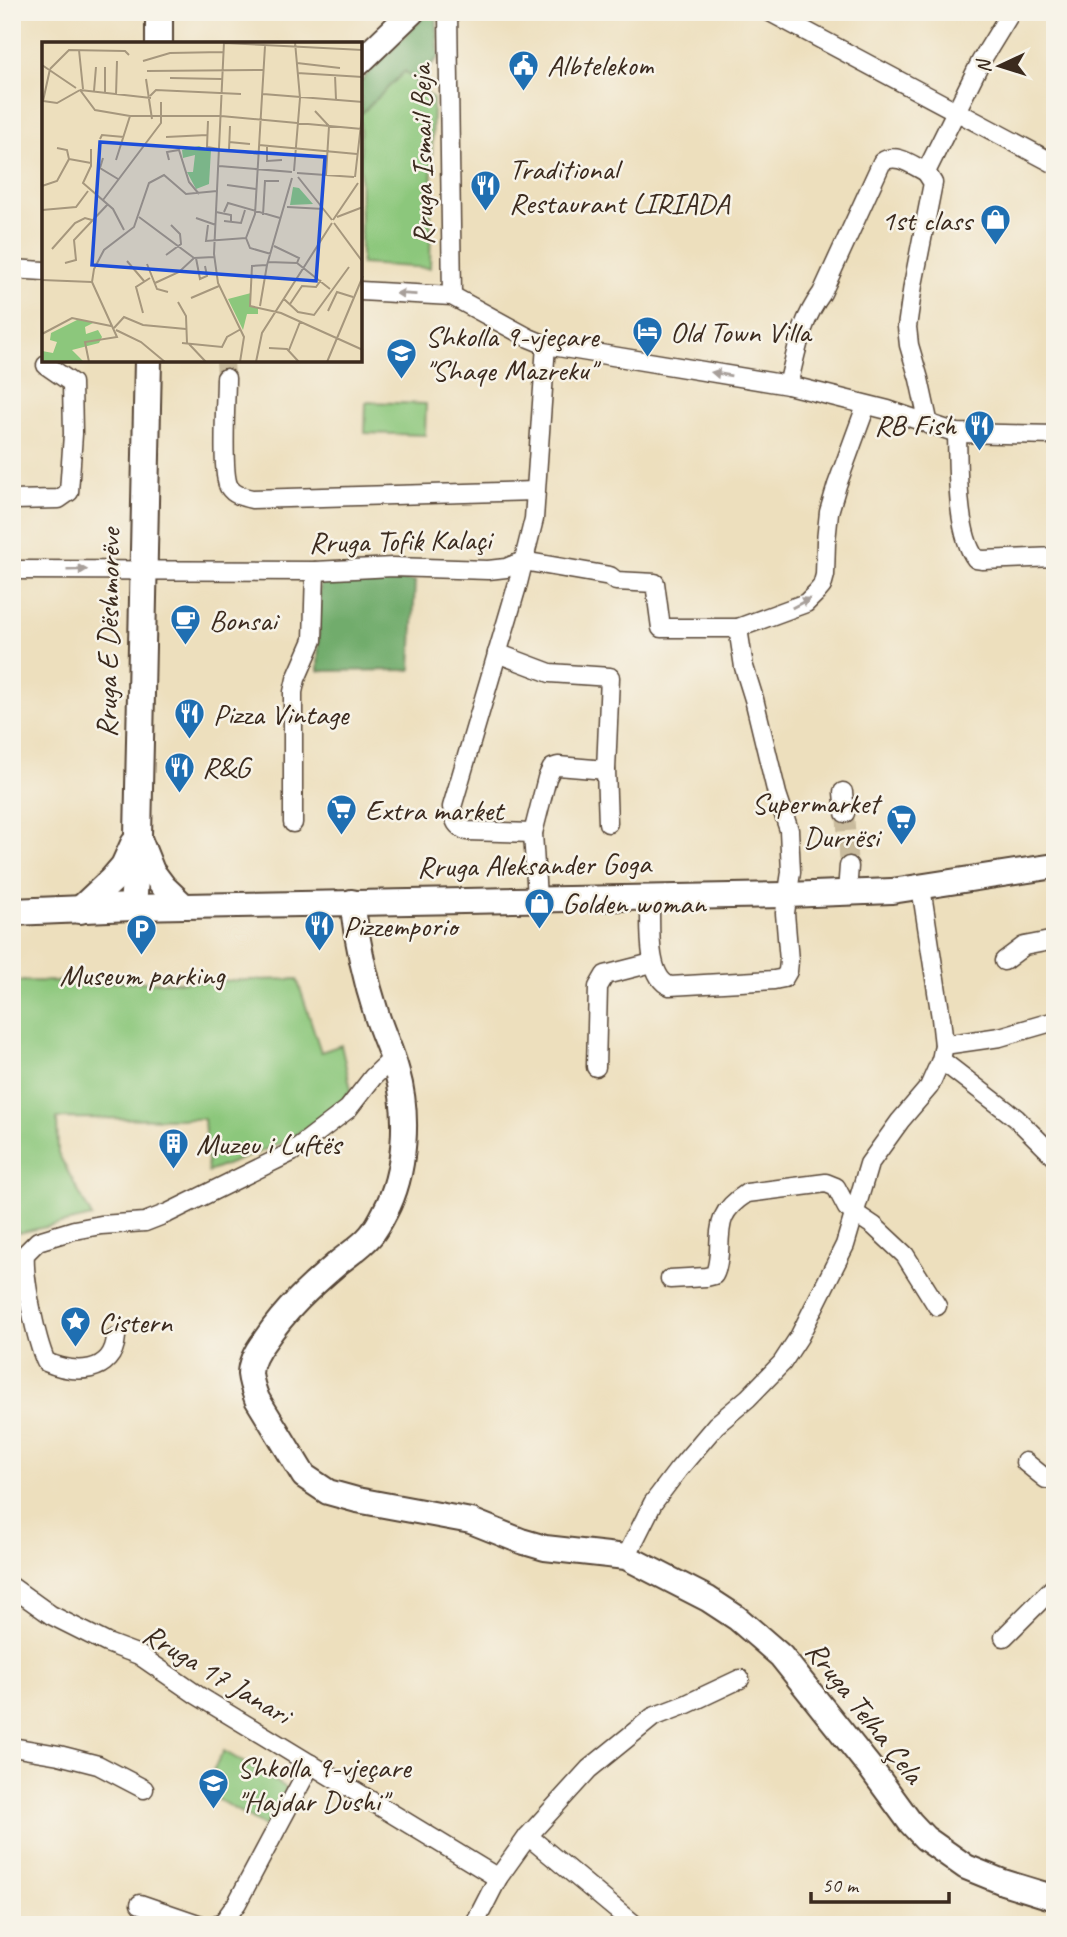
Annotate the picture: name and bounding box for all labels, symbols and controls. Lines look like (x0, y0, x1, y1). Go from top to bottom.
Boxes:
north arrow (965, 32, 1036, 102)
inset map (42, 42, 362, 362)
place label: Albtelekom (547, 46, 655, 84)
public building icon: Albtelekom (507, 48, 541, 92)
text: N (971, 57, 996, 74)
street label: Rruga Ismail Beja (401, 62, 443, 246)
place label: Traditional Restaurant LIRIADA (509, 150, 731, 222)
restaurant icon: Traditional Restaurant LIRIADA (469, 169, 503, 213)
place label: 1st class (881, 201, 975, 239)
shop icon: 1st class (978, 203, 1012, 247)
one-way arrow (395, 288, 417, 299)
place label: Old Town Villa (670, 313, 813, 351)
hotel icon: Old Town Villa (630, 315, 664, 359)
place label: Shkolla 9-vjeçare "Shaqe Mazreku" (425, 317, 602, 389)
school or university icon: Shkolla 9-vjeçare "Shaqe Mazreku" (385, 336, 419, 380)
one-way arrow (710, 368, 732, 379)
place label: RB Fish (874, 406, 957, 444)
restaurant icon: RB Fish (962, 408, 996, 452)
street label: Rruga Tofik Kalaçi (308, 520, 495, 562)
street label: Rruga E Dëshmorëve (87, 526, 129, 738)
one-way arrow (67, 564, 89, 576)
one-way arrow (791, 597, 811, 608)
place label: Bonsai (209, 601, 280, 639)
cafe icon: Bonsai (169, 603, 203, 647)
place label: Pizza Vintage (213, 695, 351, 733)
restaurant icon: Pizza Vintage (173, 697, 207, 741)
place label: R&G (202, 748, 253, 786)
restaurant icon: R&G (162, 750, 196, 794)
place label: Supermarket Durrësi (752, 784, 883, 856)
place label: Extra market (365, 791, 506, 829)
supermarket icon: Extra market (325, 793, 359, 837)
supermarket icon: Supermarket Durrësi (885, 803, 919, 847)
street label: Rruga Aleksander Goga (417, 844, 653, 886)
place label: Golden woman (562, 884, 707, 922)
shop icon: Golden woman (522, 886, 556, 930)
place label: Pizzemporio (343, 907, 461, 945)
restaurant icon: Pizzemporio (303, 909, 337, 953)
parking icon: Museum parking (125, 912, 159, 956)
place label: Museum parking (59, 956, 226, 994)
place label: Muzeu i Luftës (196, 1125, 344, 1163)
building icon: Muzeu i Luftës (156, 1127, 190, 1171)
place label: Cistern (98, 1303, 173, 1341)
place icon: Cistern (58, 1305, 92, 1349)
street label: Rruga 17 Janari (136, 1615, 301, 1735)
street label: Rruga Telha Çela (798, 1633, 934, 1792)
place label: Shkolla 9-vjeçare "Hajdar Dushi" (237, 1748, 413, 1820)
school or university icon: Shkolla 9-vjeçare "Hajdar Dushi" (197, 1767, 231, 1811)
scale bar (811, 1860, 950, 1904)
text: 50 m (822, 1872, 860, 1898)

